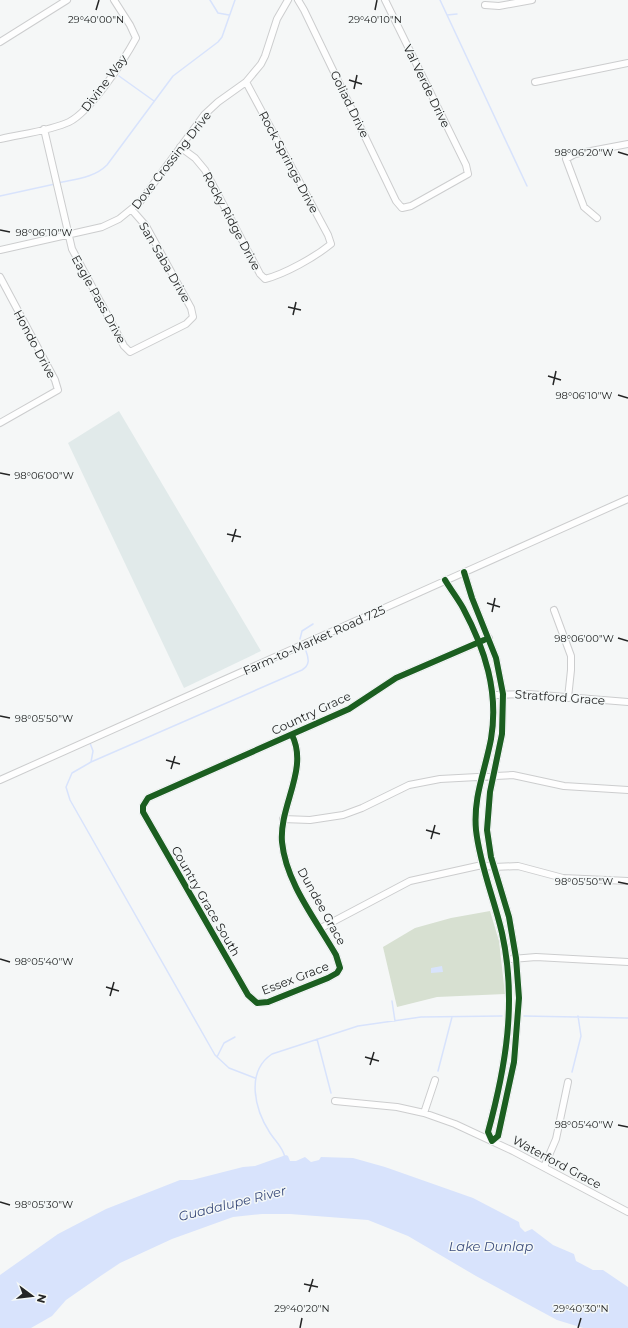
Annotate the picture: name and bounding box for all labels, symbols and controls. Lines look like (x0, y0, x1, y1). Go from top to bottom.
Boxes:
text: 29°40'00"N (68, 13, 124, 26)
text: 29°40'10"N (348, 13, 402, 26)
street label: Val Verde Drive (400, 42, 454, 130)
street label: Divine Way (78, 51, 131, 114)
street label: Goliad Drive (327, 68, 373, 140)
street label: Dove Crossing Drive (128, 108, 214, 212)
street label: Rock Springs Drive (256, 108, 322, 216)
text: 98°06'20"W (555, 146, 613, 159)
street label: Rocky Ridge Drive (200, 169, 264, 273)
street label: San Saba Drive (136, 219, 194, 305)
text: 98°06'10"W (16, 226, 72, 239)
street label: Eagle Pass Drive (69, 252, 129, 346)
street label: Hondo Drive (11, 307, 59, 381)
text: 98°06'10"W (556, 389, 612, 402)
text: 98°06'00"W (14, 469, 74, 482)
street label: Farm-to-Market Road 725 (241, 602, 388, 678)
text: 98°06'00"W (554, 632, 614, 645)
street label: Stratford Grace (514, 686, 606, 708)
street label: Country Grace (269, 688, 353, 738)
text: 98°05'50"W (15, 712, 73, 725)
street label: Country Grace South (168, 843, 244, 959)
street label: Dundee Grace (294, 865, 350, 947)
text: 98°05'50"W (555, 875, 613, 888)
text: 98°05'40"W (15, 955, 73, 968)
street label: Essex Grace (259, 958, 331, 998)
text: 98°05'40"W (555, 1118, 613, 1131)
street label: Waterford Grace (510, 1132, 604, 1192)
water label: Guadalupe River (177, 1182, 288, 1224)
text: 98°05'30"W (15, 1198, 73, 1211)
water label: Lake Dunlap (449, 1238, 533, 1254)
north arrow (12, 1276, 52, 1316)
text: N (34, 1292, 50, 1305)
text: 29°40'20"N (274, 1302, 330, 1315)
text: 29°40'30"N (553, 1302, 609, 1315)

